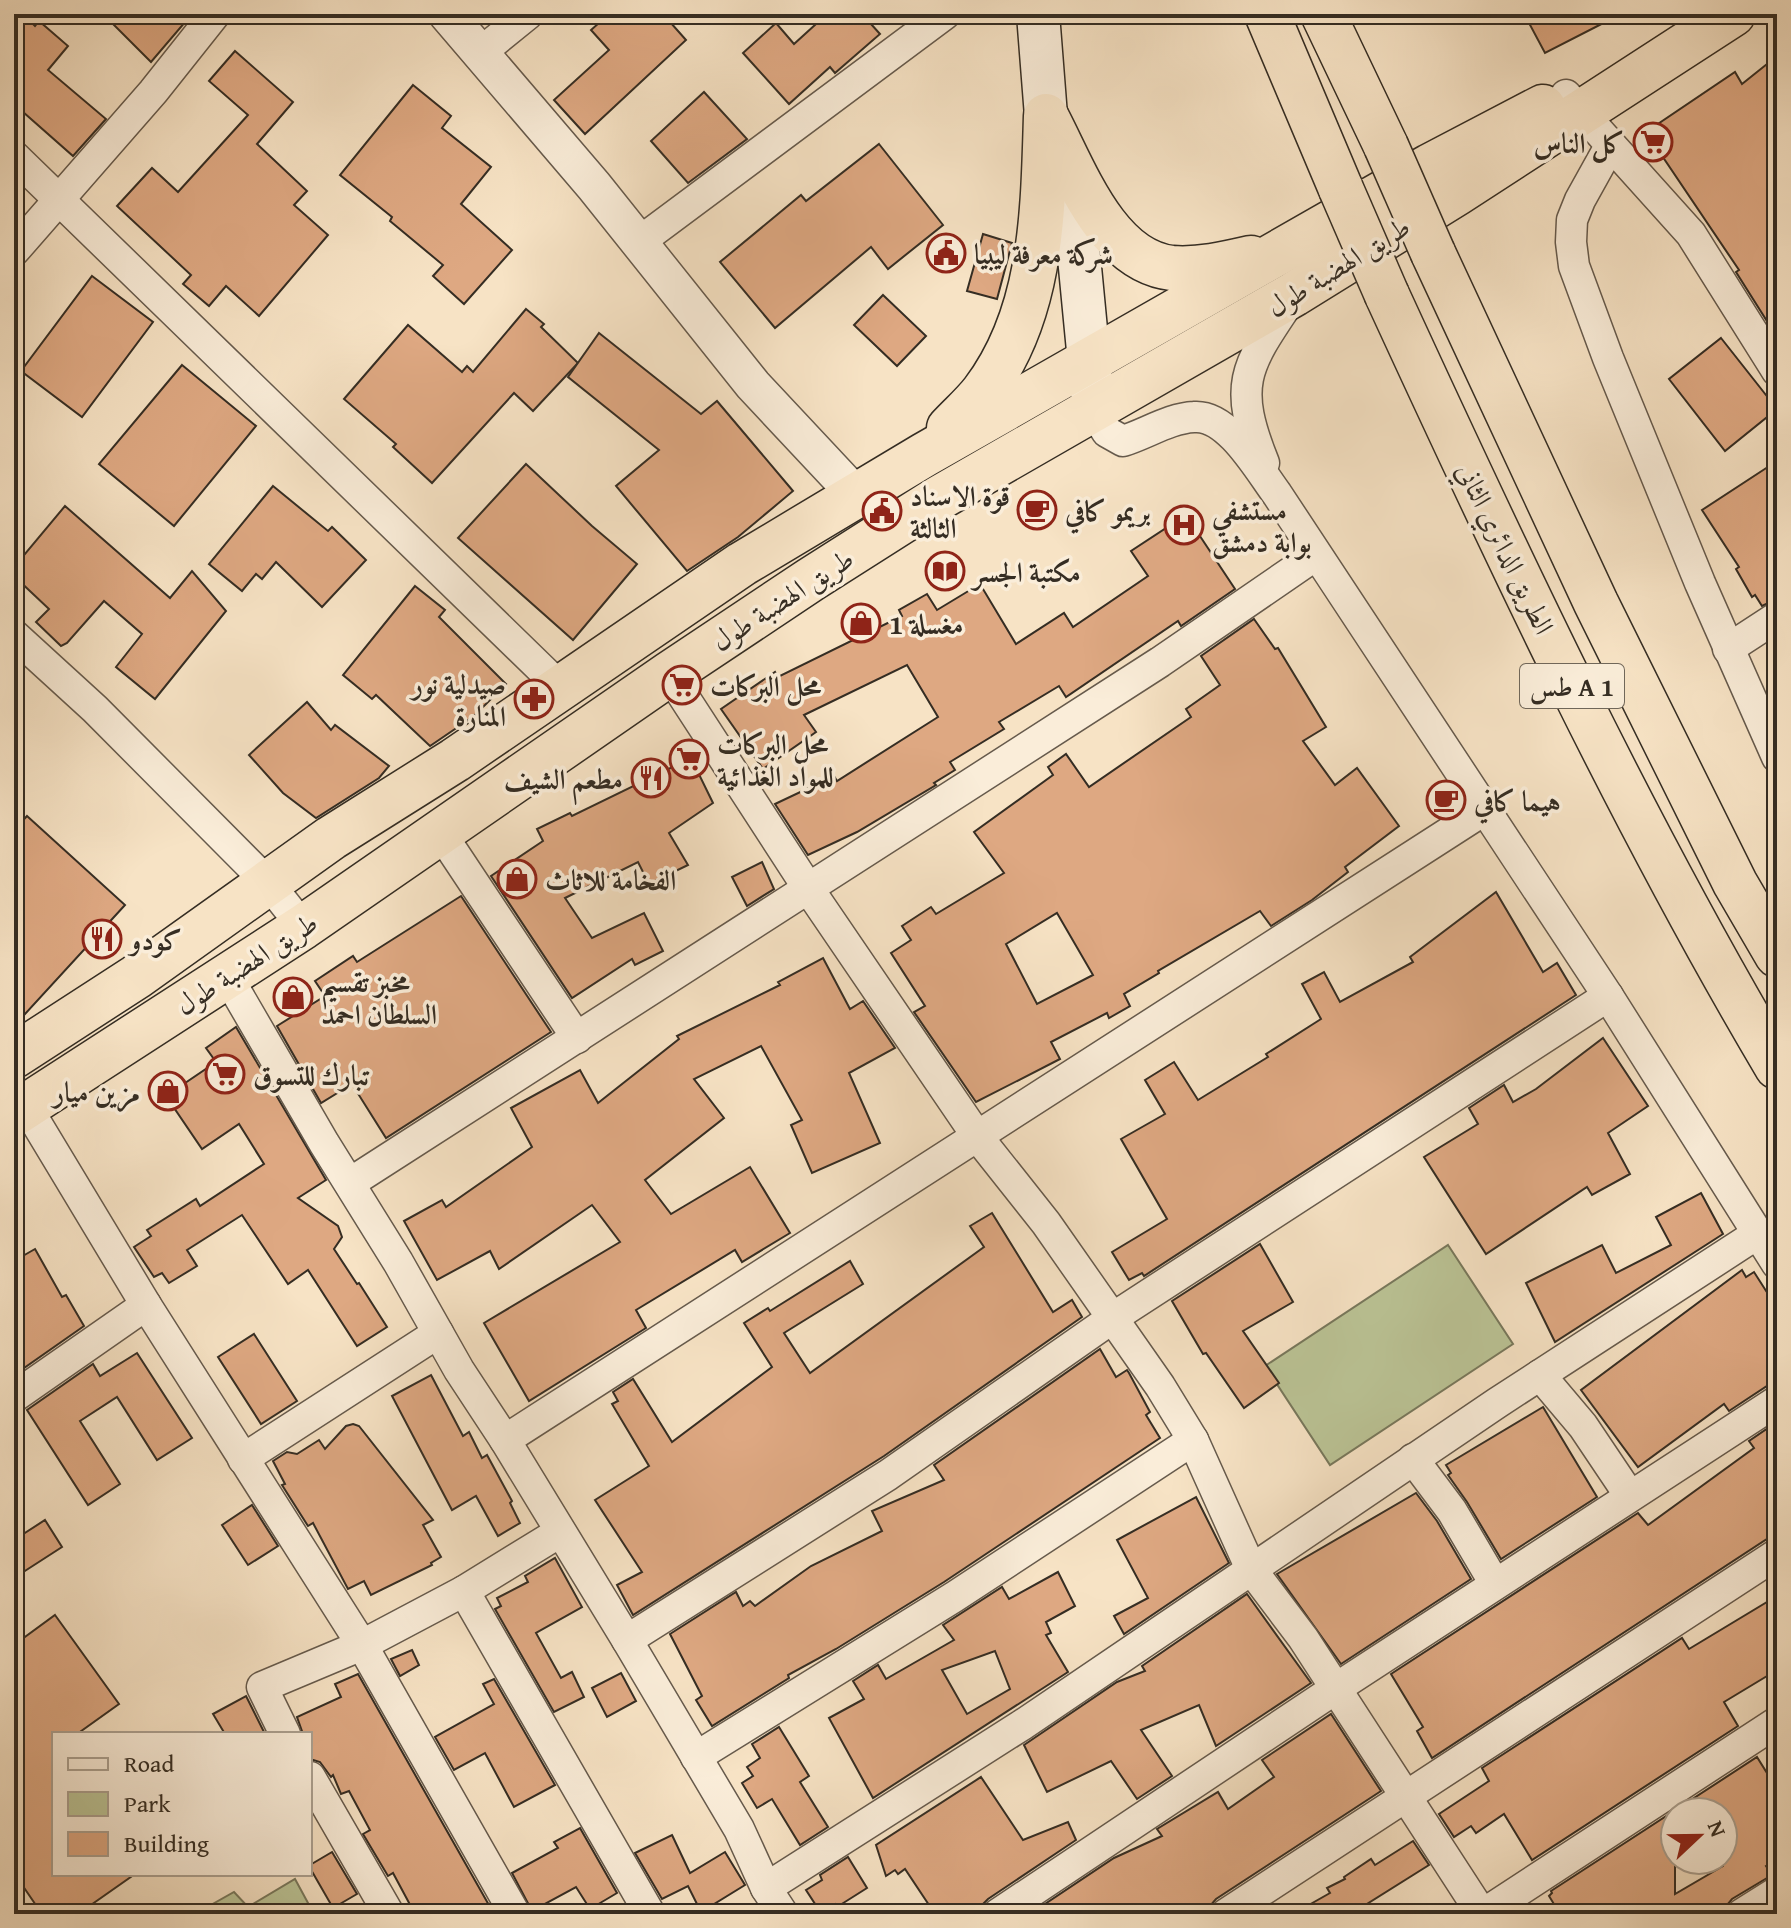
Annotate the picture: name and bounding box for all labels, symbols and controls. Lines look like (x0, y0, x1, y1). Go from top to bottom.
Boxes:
supermarket icon: كل الناس (1632, 121, 1674, 163)
place label: كل الناس (1534, 122, 1625, 163)
street label: طريق الهضبة طول (1258, 205, 1418, 327)
public building icon: شركة معرفة ليبيا (925, 232, 967, 274)
place label: شركة معرفة ليبيا (974, 233, 1113, 274)
street label: الطريق الدائري الثاني (1444, 455, 1565, 642)
place label: قوة الاسناد الثالثة (910, 475, 1010, 548)
cafe icon: بريمو كافي (1016, 489, 1058, 531)
place label: مستشفي بوابة دمشق (1211, 489, 1312, 562)
public building icon: قوة الاسناد الثالثة (861, 490, 903, 532)
place label: بريمو كافي (1064, 490, 1151, 534)
hospital icon: مستشفي بوابة دمشق (1163, 504, 1205, 546)
street label: طريق الهضبة طول (703, 537, 861, 661)
library icon: مكتبة الجسر (924, 550, 966, 592)
place label: مكتبة الجسر (970, 551, 1081, 592)
shop icon: مغسلة 1 (840, 602, 882, 644)
place label: مغسلة 1 (889, 603, 963, 644)
place label: صيدلية نور المنارة (409, 663, 506, 736)
supermarket icon: محل البركات (661, 664, 703, 706)
road number: طس A 1 (1520, 664, 1624, 708)
place label: محل البركات (710, 665, 822, 706)
pharmacy icon: صيدلية نور المنارة (513, 678, 555, 720)
place label: محل البركات للمواد الغذائية (717, 723, 834, 796)
supermarket icon: محل البركات للمواد الغذائية (668, 738, 710, 780)
restaurant icon: مطعم الشيف (630, 757, 672, 799)
place label: مطعم الشيف (504, 758, 623, 805)
cafe icon: هيما كافي (1425, 779, 1467, 821)
place label: هيما كافي (1473, 780, 1561, 824)
shop icon: الفخامة للاثاث (496, 858, 538, 900)
place label: الفخامة للاثاث (545, 859, 676, 900)
street label: طريق الهضبة طول (167, 901, 325, 1025)
restaurant icon: كودو (81, 918, 123, 960)
place label: كودو (127, 919, 182, 960)
place label: مخبز تقسيم السلطان احمد (321, 961, 437, 1034)
shop icon: مخبز تقسيم السلطان احمد (272, 976, 314, 1018)
supermarket icon: تبارك للتسوق (204, 1053, 246, 1095)
place label: تبارك للتسوق (253, 1054, 371, 1095)
shop icon: مزين ميار (147, 1070, 189, 1112)
place label: مزين ميار (50, 1071, 140, 1113)
legend (52, 1732, 312, 1876)
text: Road (124, 1746, 174, 1781)
text: Park (124, 1786, 171, 1821)
north arrow (1659, 1796, 1739, 1876)
text: N (1700, 1816, 1735, 1842)
text: Building (124, 1826, 209, 1861)

